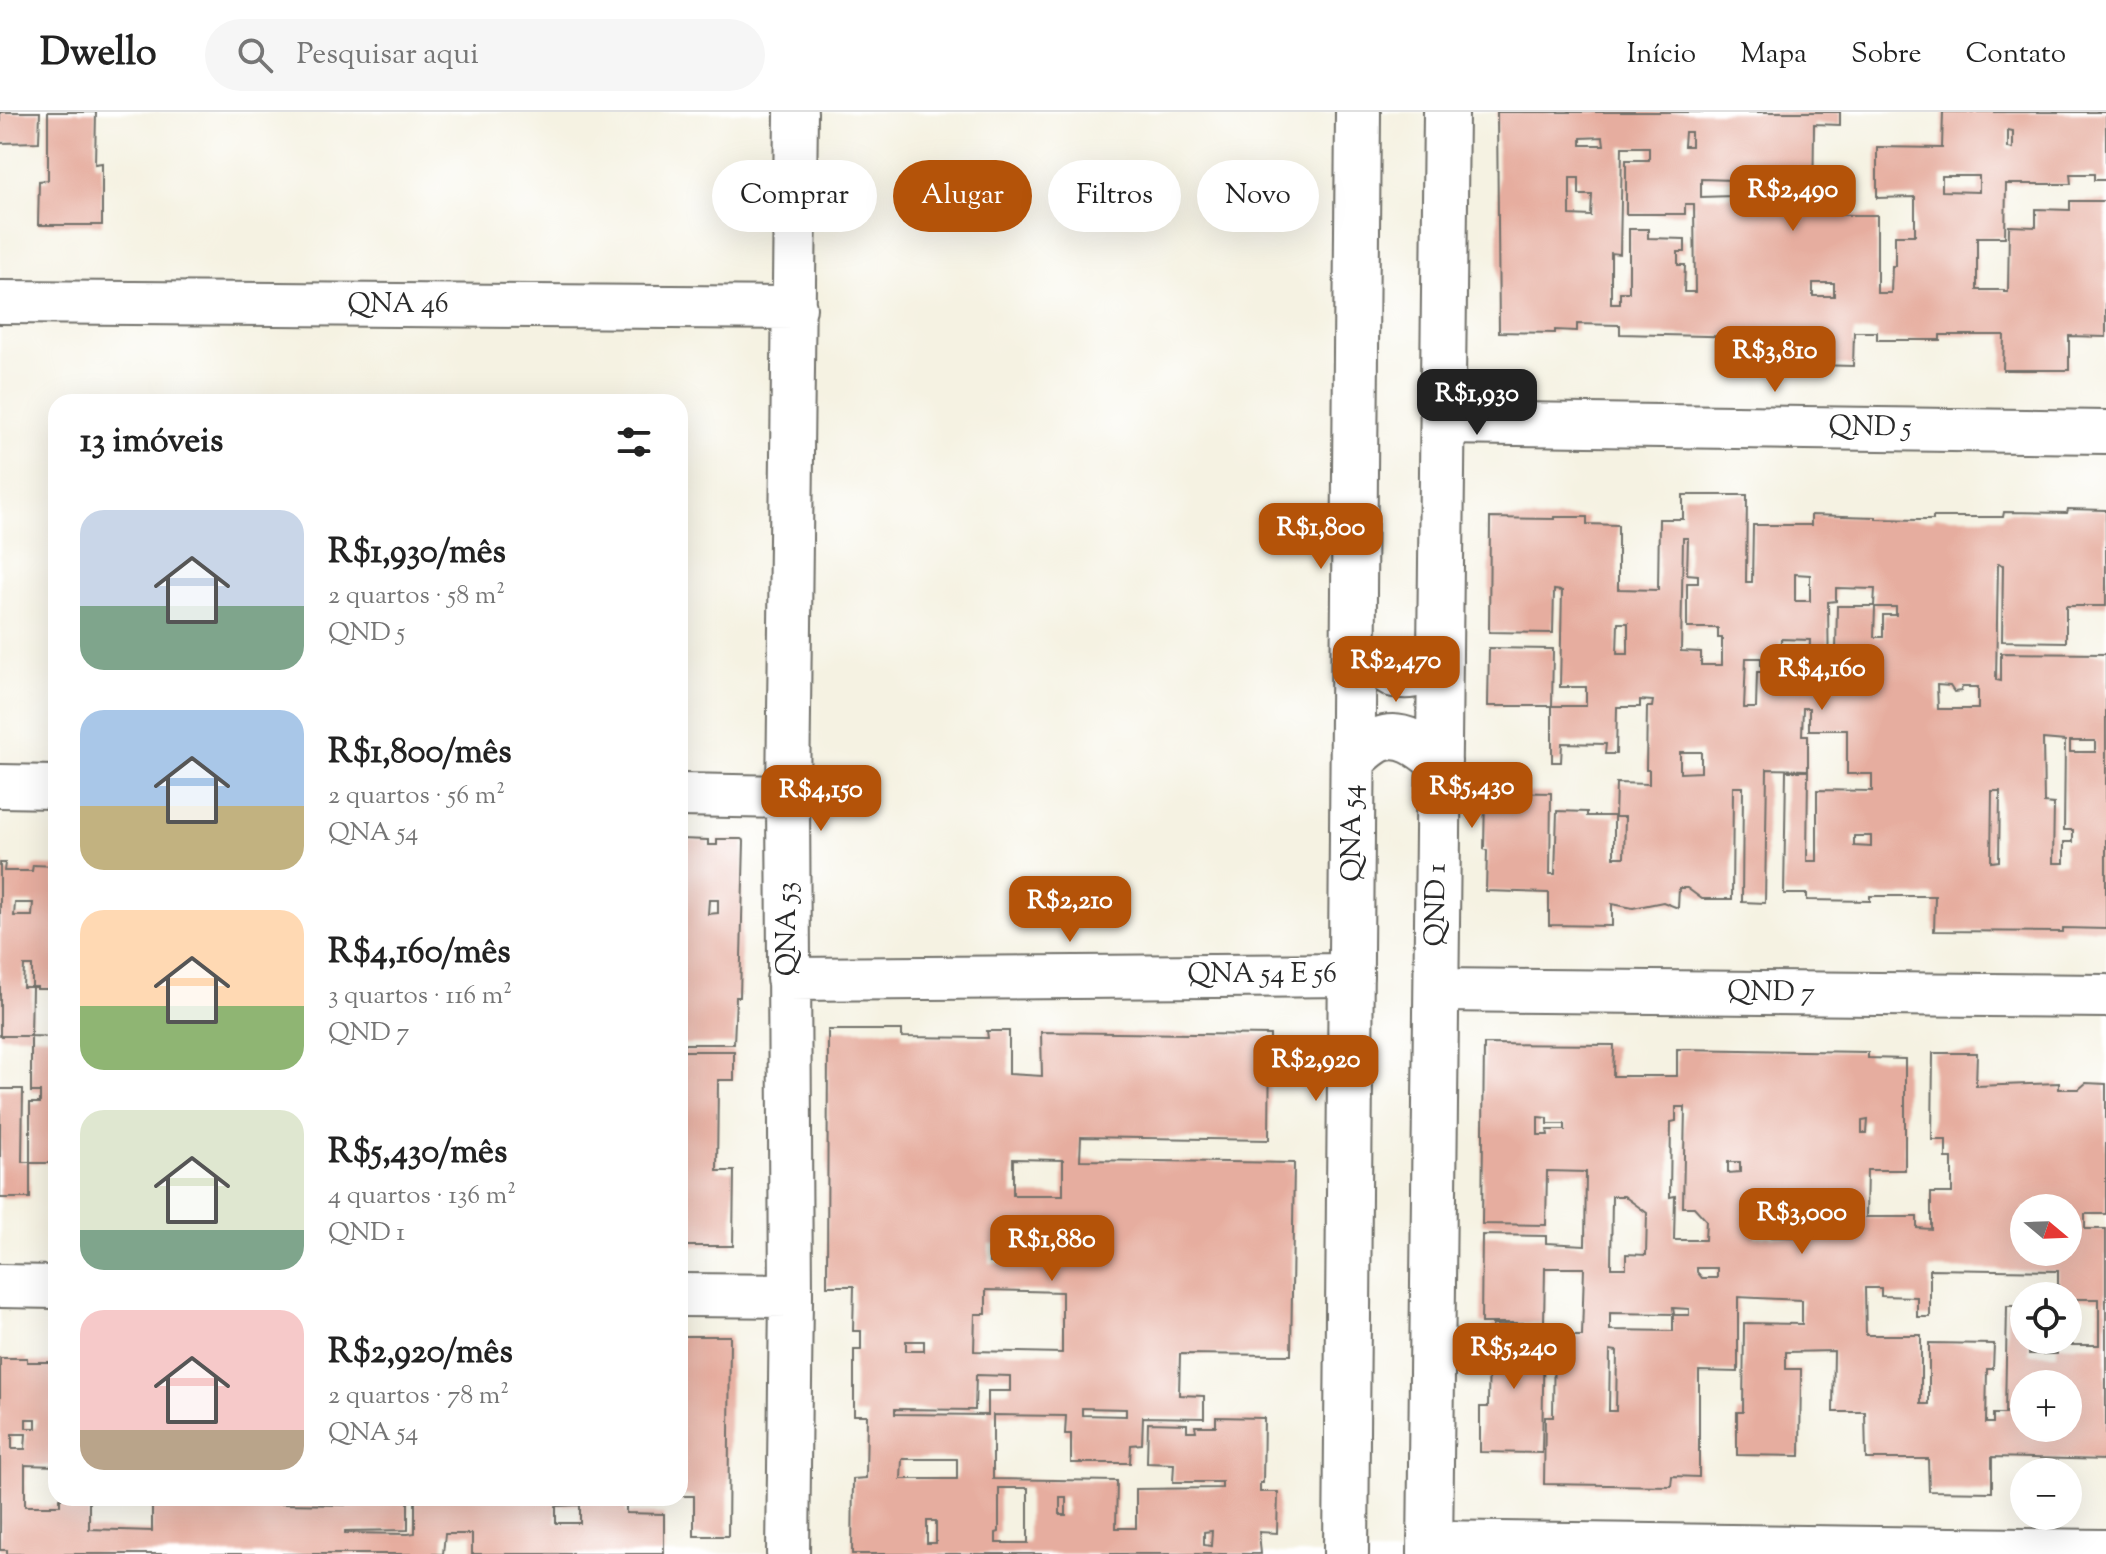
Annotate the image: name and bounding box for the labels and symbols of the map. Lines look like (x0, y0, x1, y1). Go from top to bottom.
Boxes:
pin: R$2,490 (1719, 165, 1867, 233)
street label: QNA 46 (347, 285, 449, 325)
pin: R$3,810 (1701, 326, 1849, 394)
pin: R$1,930 (1403, 369, 1551, 437)
street label: QND 5 (1828, 407, 1912, 449)
pin: R$1,800 (1247, 503, 1395, 571)
pin: R$2,470 (1322, 636, 1470, 704)
pin: R$4,160 (1748, 644, 1896, 712)
pin: R$5,430 (1398, 762, 1546, 830)
pin: R$4,150 (747, 765, 895, 833)
street label: QNA 54 (1333, 784, 1373, 882)
street label: QND 1 (1416, 863, 1458, 947)
pin: R$2,210 (996, 876, 1144, 944)
street label: QNA 53 (768, 882, 808, 976)
street label: QNA 54 E 56 (1187, 955, 1337, 995)
street label: QND 7 (1727, 972, 1815, 1014)
pin: R$2,920 (1242, 1035, 1390, 1103)
pin: R$3,000 (1728, 1188, 1876, 1256)
north arrow (2010, 1194, 2082, 1266)
pin: R$1,880 (978, 1215, 1126, 1283)
pin: R$5,240 (1440, 1323, 1588, 1391)

